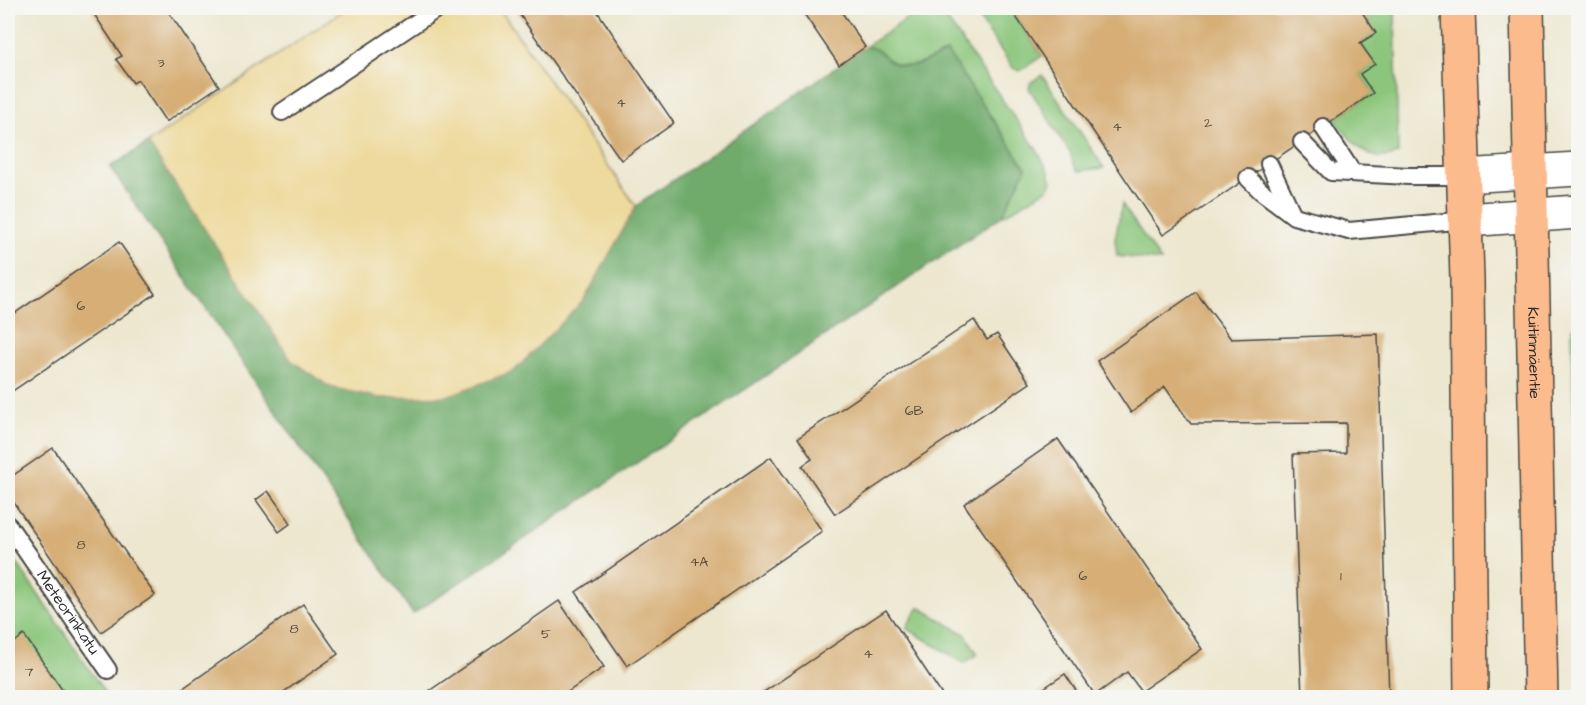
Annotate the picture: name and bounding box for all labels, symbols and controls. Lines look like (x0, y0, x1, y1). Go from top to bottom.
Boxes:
house number: 3 (157, 53, 165, 73)
house number: 4 (616, 93, 626, 113)
house number: 2 (1204, 113, 1212, 133)
house number: 4 (1112, 117, 1122, 137)
house number: 6 (77, 296, 86, 316)
street label: Kuitinmäentie (1522, 307, 1546, 399)
house number: 6B (905, 401, 923, 421)
house number: 8 (76, 535, 86, 555)
house number: 4A (690, 552, 708, 572)
street label: Meteorinkatu (31, 566, 105, 659)
house number: 6 (1079, 566, 1088, 586)
house number: 1 (1340, 566, 1342, 586)
house number: 8 (289, 619, 299, 639)
house number: 5 (541, 624, 551, 644)
house number: 4 (863, 644, 873, 664)
house number: 7 (25, 662, 34, 682)

